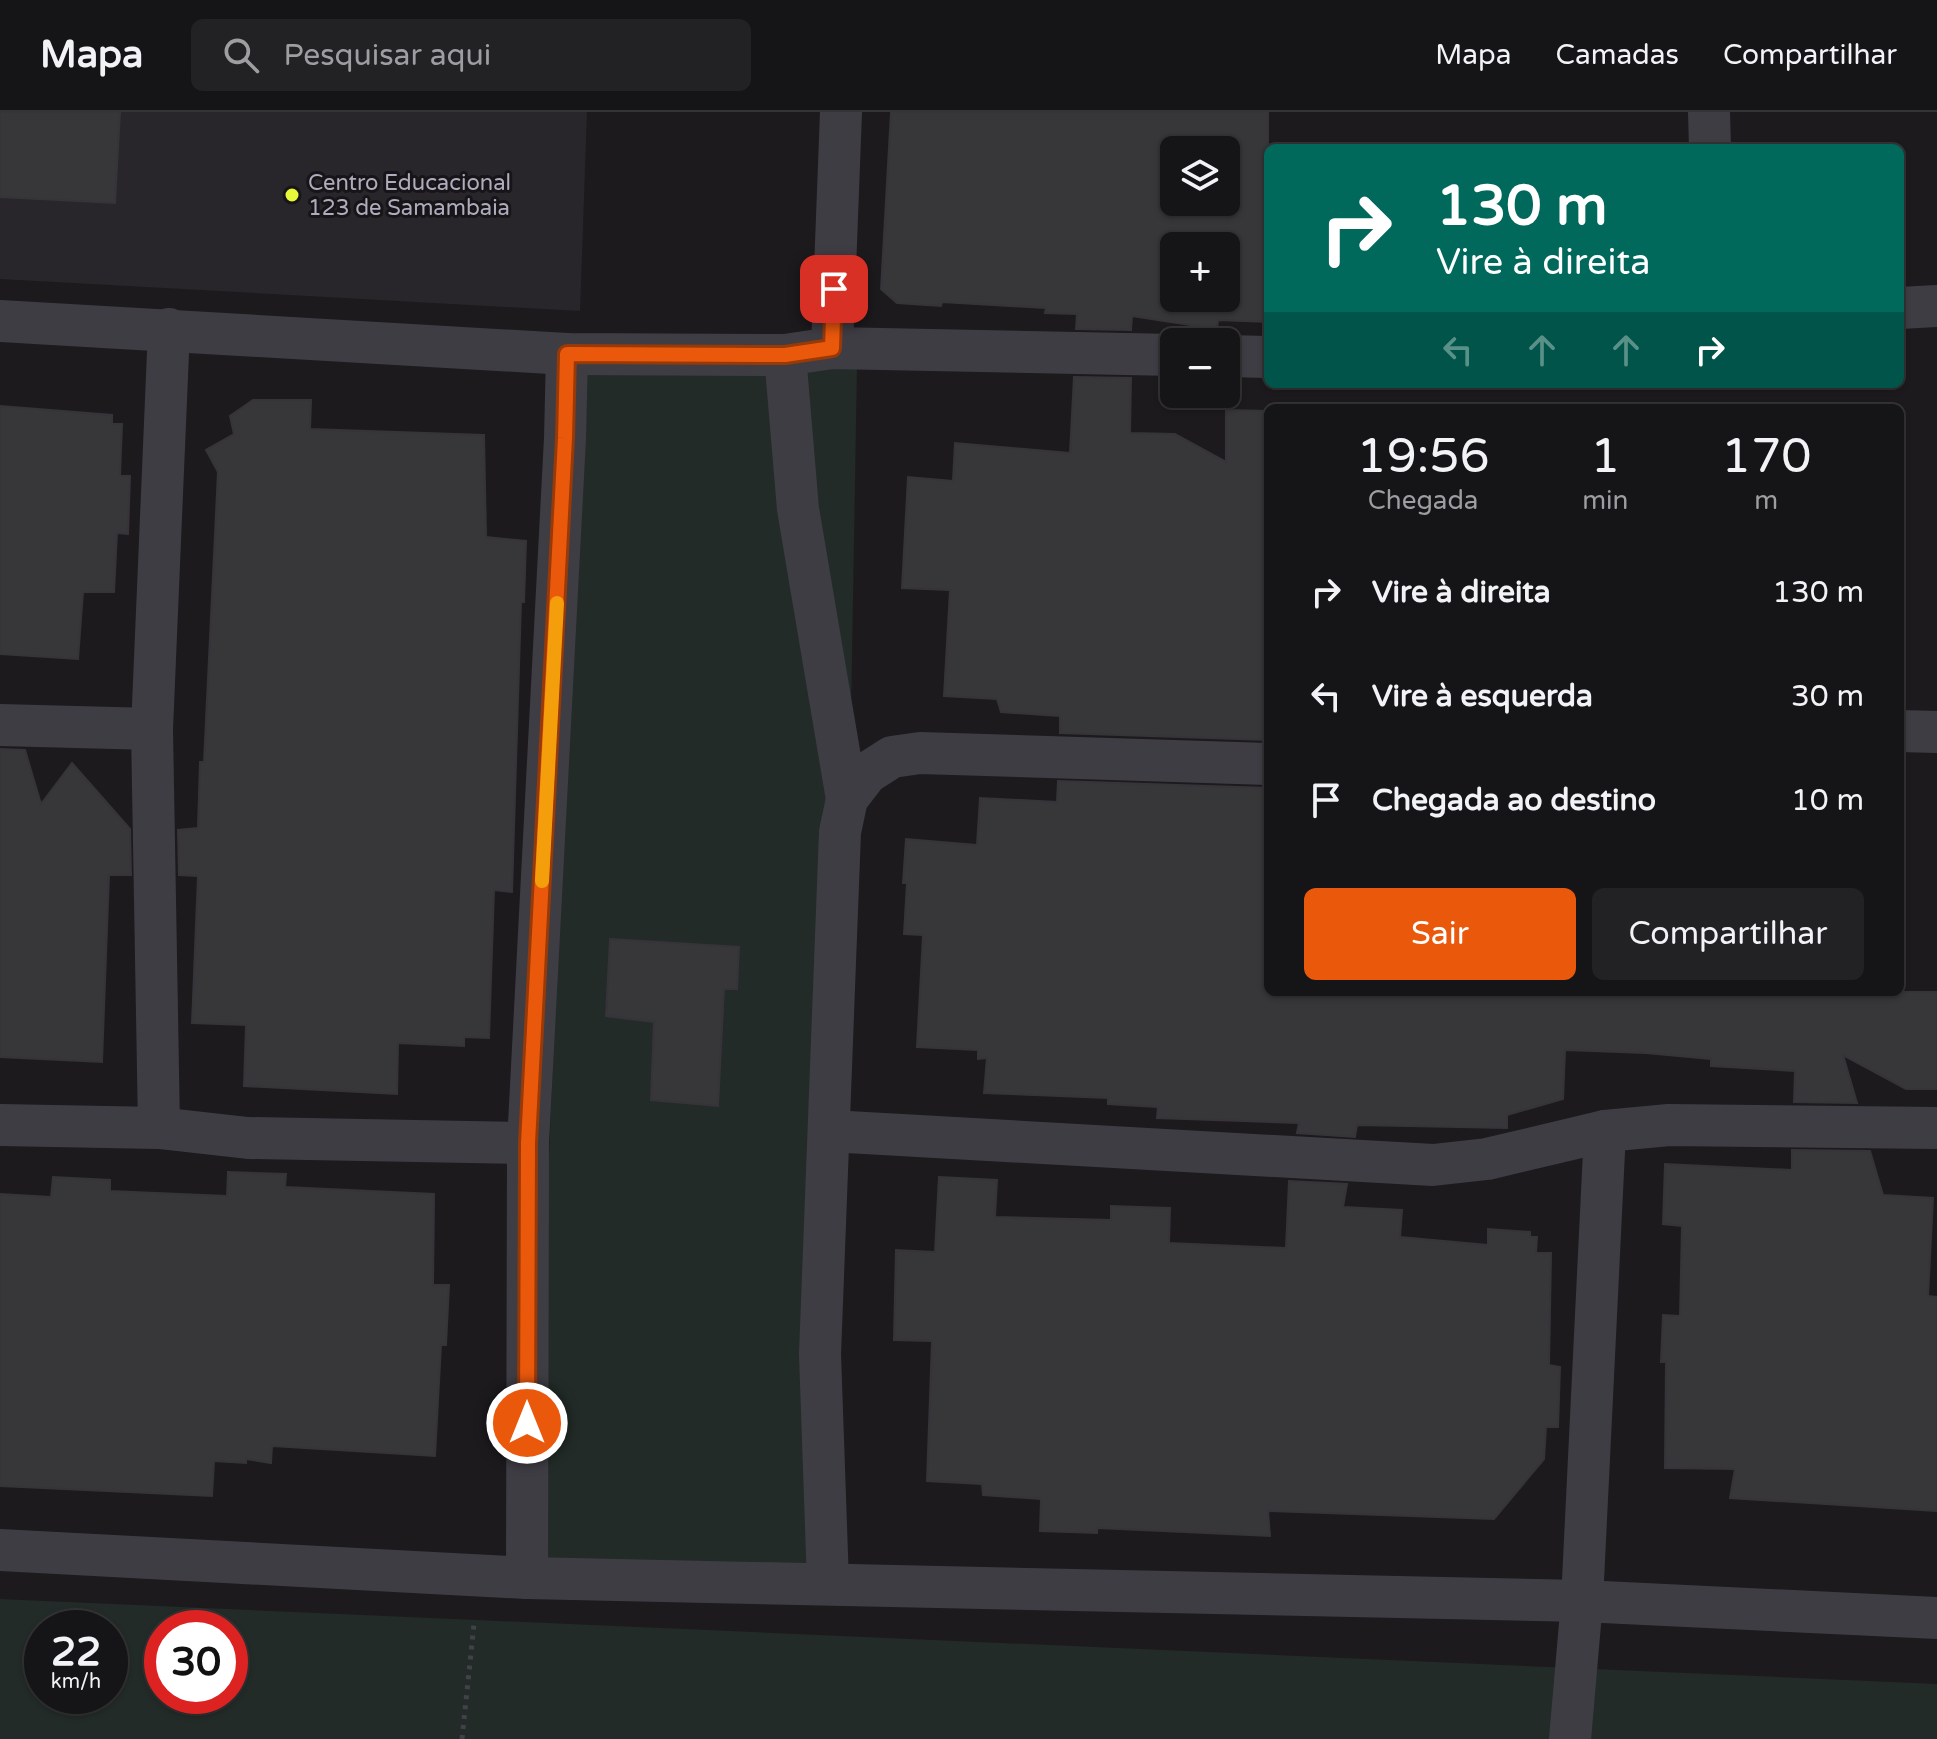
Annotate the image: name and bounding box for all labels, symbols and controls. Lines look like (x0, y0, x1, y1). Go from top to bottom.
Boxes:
search box (191, 19, 751, 91)
text: Mapa (40, 32, 143, 78)
icon: search (219, 33, 263, 77)
text: Pesquisar aqui (283, 37, 491, 74)
text: Mapa (1435, 38, 1511, 72)
text: Camadas (1555, 38, 1679, 72)
text: Compartilhar (1723, 38, 1897, 72)
map controls (1160, 136, 1240, 408)
button: layers (1160, 136, 1240, 216)
place label: Centro Educacional 123 de Samambaia (308, 170, 511, 221)
text: 130 m (1436, 173, 1607, 240)
icon: right (1304, 176, 1408, 280)
marker: Centro Educacional 123 de Samambaia (283, 186, 301, 204)
button: + (1160, 232, 1240, 312)
text: Vire à direita (1436, 241, 1650, 284)
pin (800, 255, 868, 323)
icon: arrive (812, 267, 856, 311)
button: − (1160, 328, 1240, 408)
icon: left (1436, 328, 1480, 372)
icon: ahead (1520, 328, 1564, 372)
icon: ahead (1604, 328, 1648, 372)
icon: right (1688, 328, 1732, 372)
text: 19:56 (1357, 428, 1490, 486)
text: 1 (1590, 428, 1620, 486)
text: 170 (1721, 428, 1811, 486)
text: Chegada (1368, 485, 1478, 516)
text: min (1582, 485, 1628, 516)
text: m (1754, 485, 1778, 516)
icon: right (1304, 570, 1348, 614)
text: Vire à direita (1372, 574, 1551, 611)
text: 130 m (1772, 574, 1864, 611)
icon: left (1304, 674, 1348, 718)
text: Vire à esquerda (1372, 678, 1593, 715)
text: 30 m (1791, 678, 1864, 715)
icon: arrive (1304, 778, 1348, 822)
text: Chegada ao destino (1372, 782, 1656, 819)
text: 10 m (1791, 782, 1864, 819)
button: Sair (1304, 888, 1576, 980)
button: Compartilhar (1592, 888, 1864, 980)
position arrow (485, 1381, 569, 1465)
speed limit sign: 30 (144, 1610, 248, 1714)
text: 22 (51, 1628, 101, 1676)
text: km/h (51, 1670, 101, 1694)

